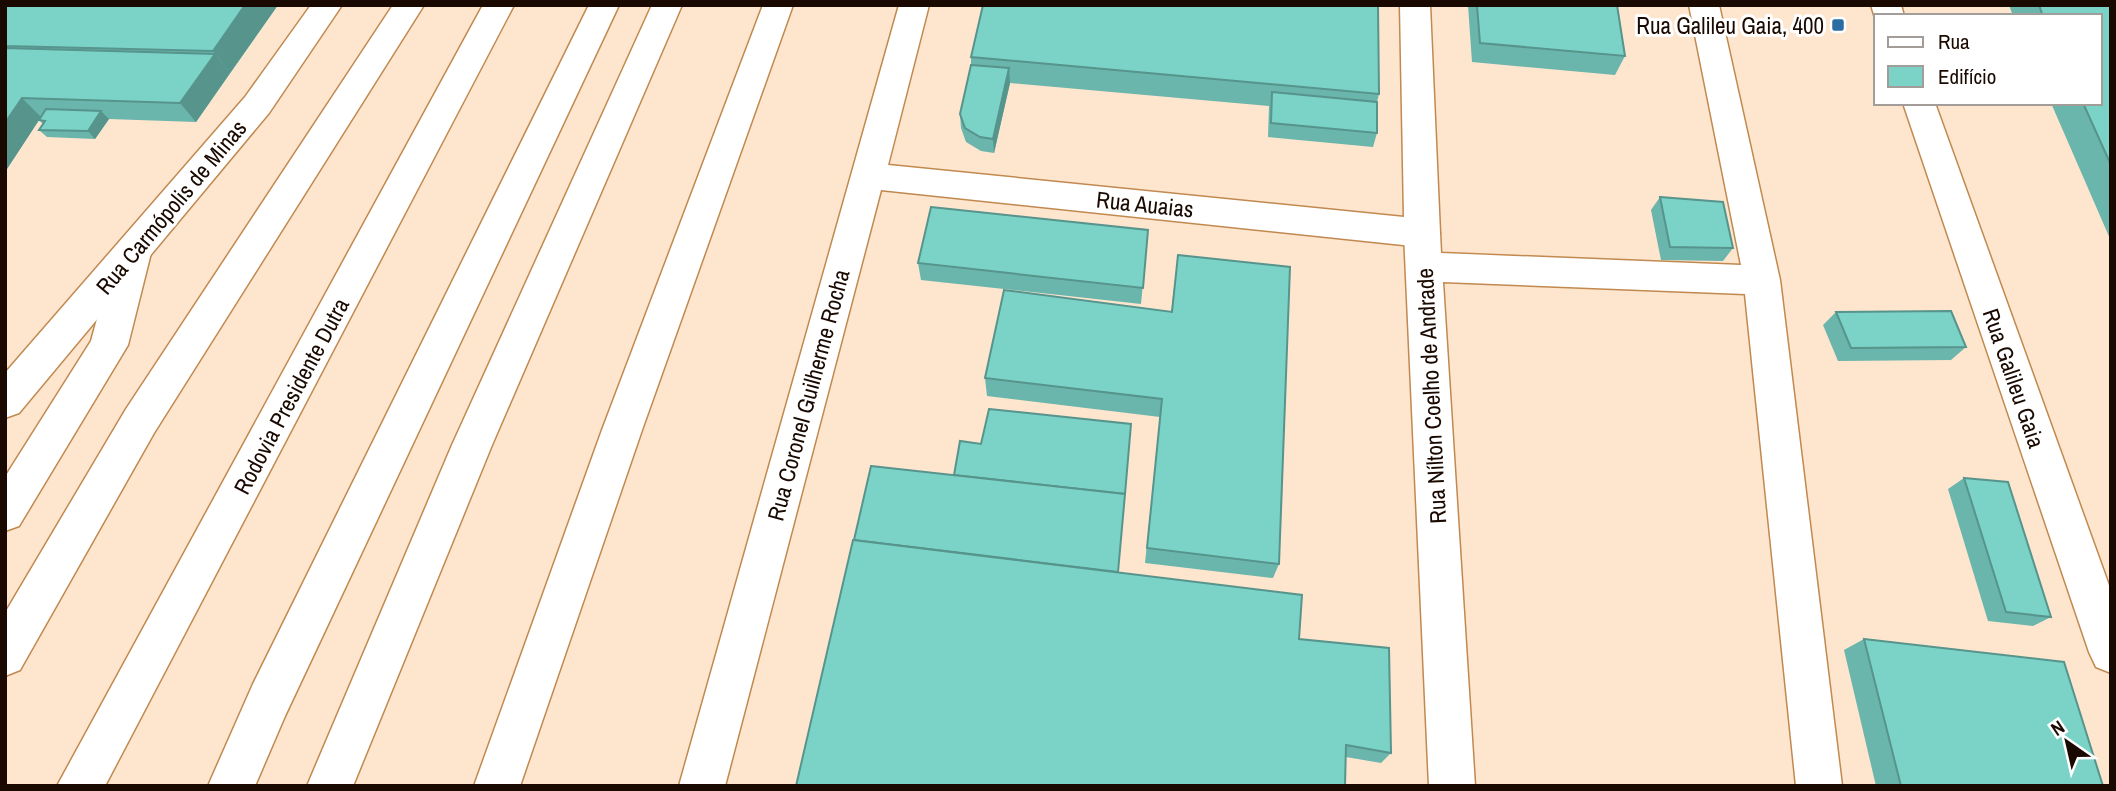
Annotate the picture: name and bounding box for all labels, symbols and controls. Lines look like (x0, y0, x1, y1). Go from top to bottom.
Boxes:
place label: Rua Galileu Gaia, 400 (1636, 10, 1824, 41)
legend (1874, 14, 2102, 105)
marker: Rua Galileu Gaia, 400 (1830, 17, 1846, 33)
text: Rua (1938, 27, 1970, 56)
text: Edifício (1938, 62, 1996, 91)
street label: Rua Carmópolis de Minas (89, 113, 253, 301)
street label: Rua Auaias (1095, 183, 1195, 225)
street label: Rua Coronel Guilherme Rocha (760, 265, 857, 524)
street label: Rua Nílton Coelho de Andrade (1409, 267, 1453, 525)
street label: Rodovia Presidente Dutra (226, 292, 356, 500)
street label: Rua Galileu Gaia (1976, 304, 2053, 452)
north arrow (2032, 707, 2102, 777)
text: N (2046, 714, 2069, 742)

